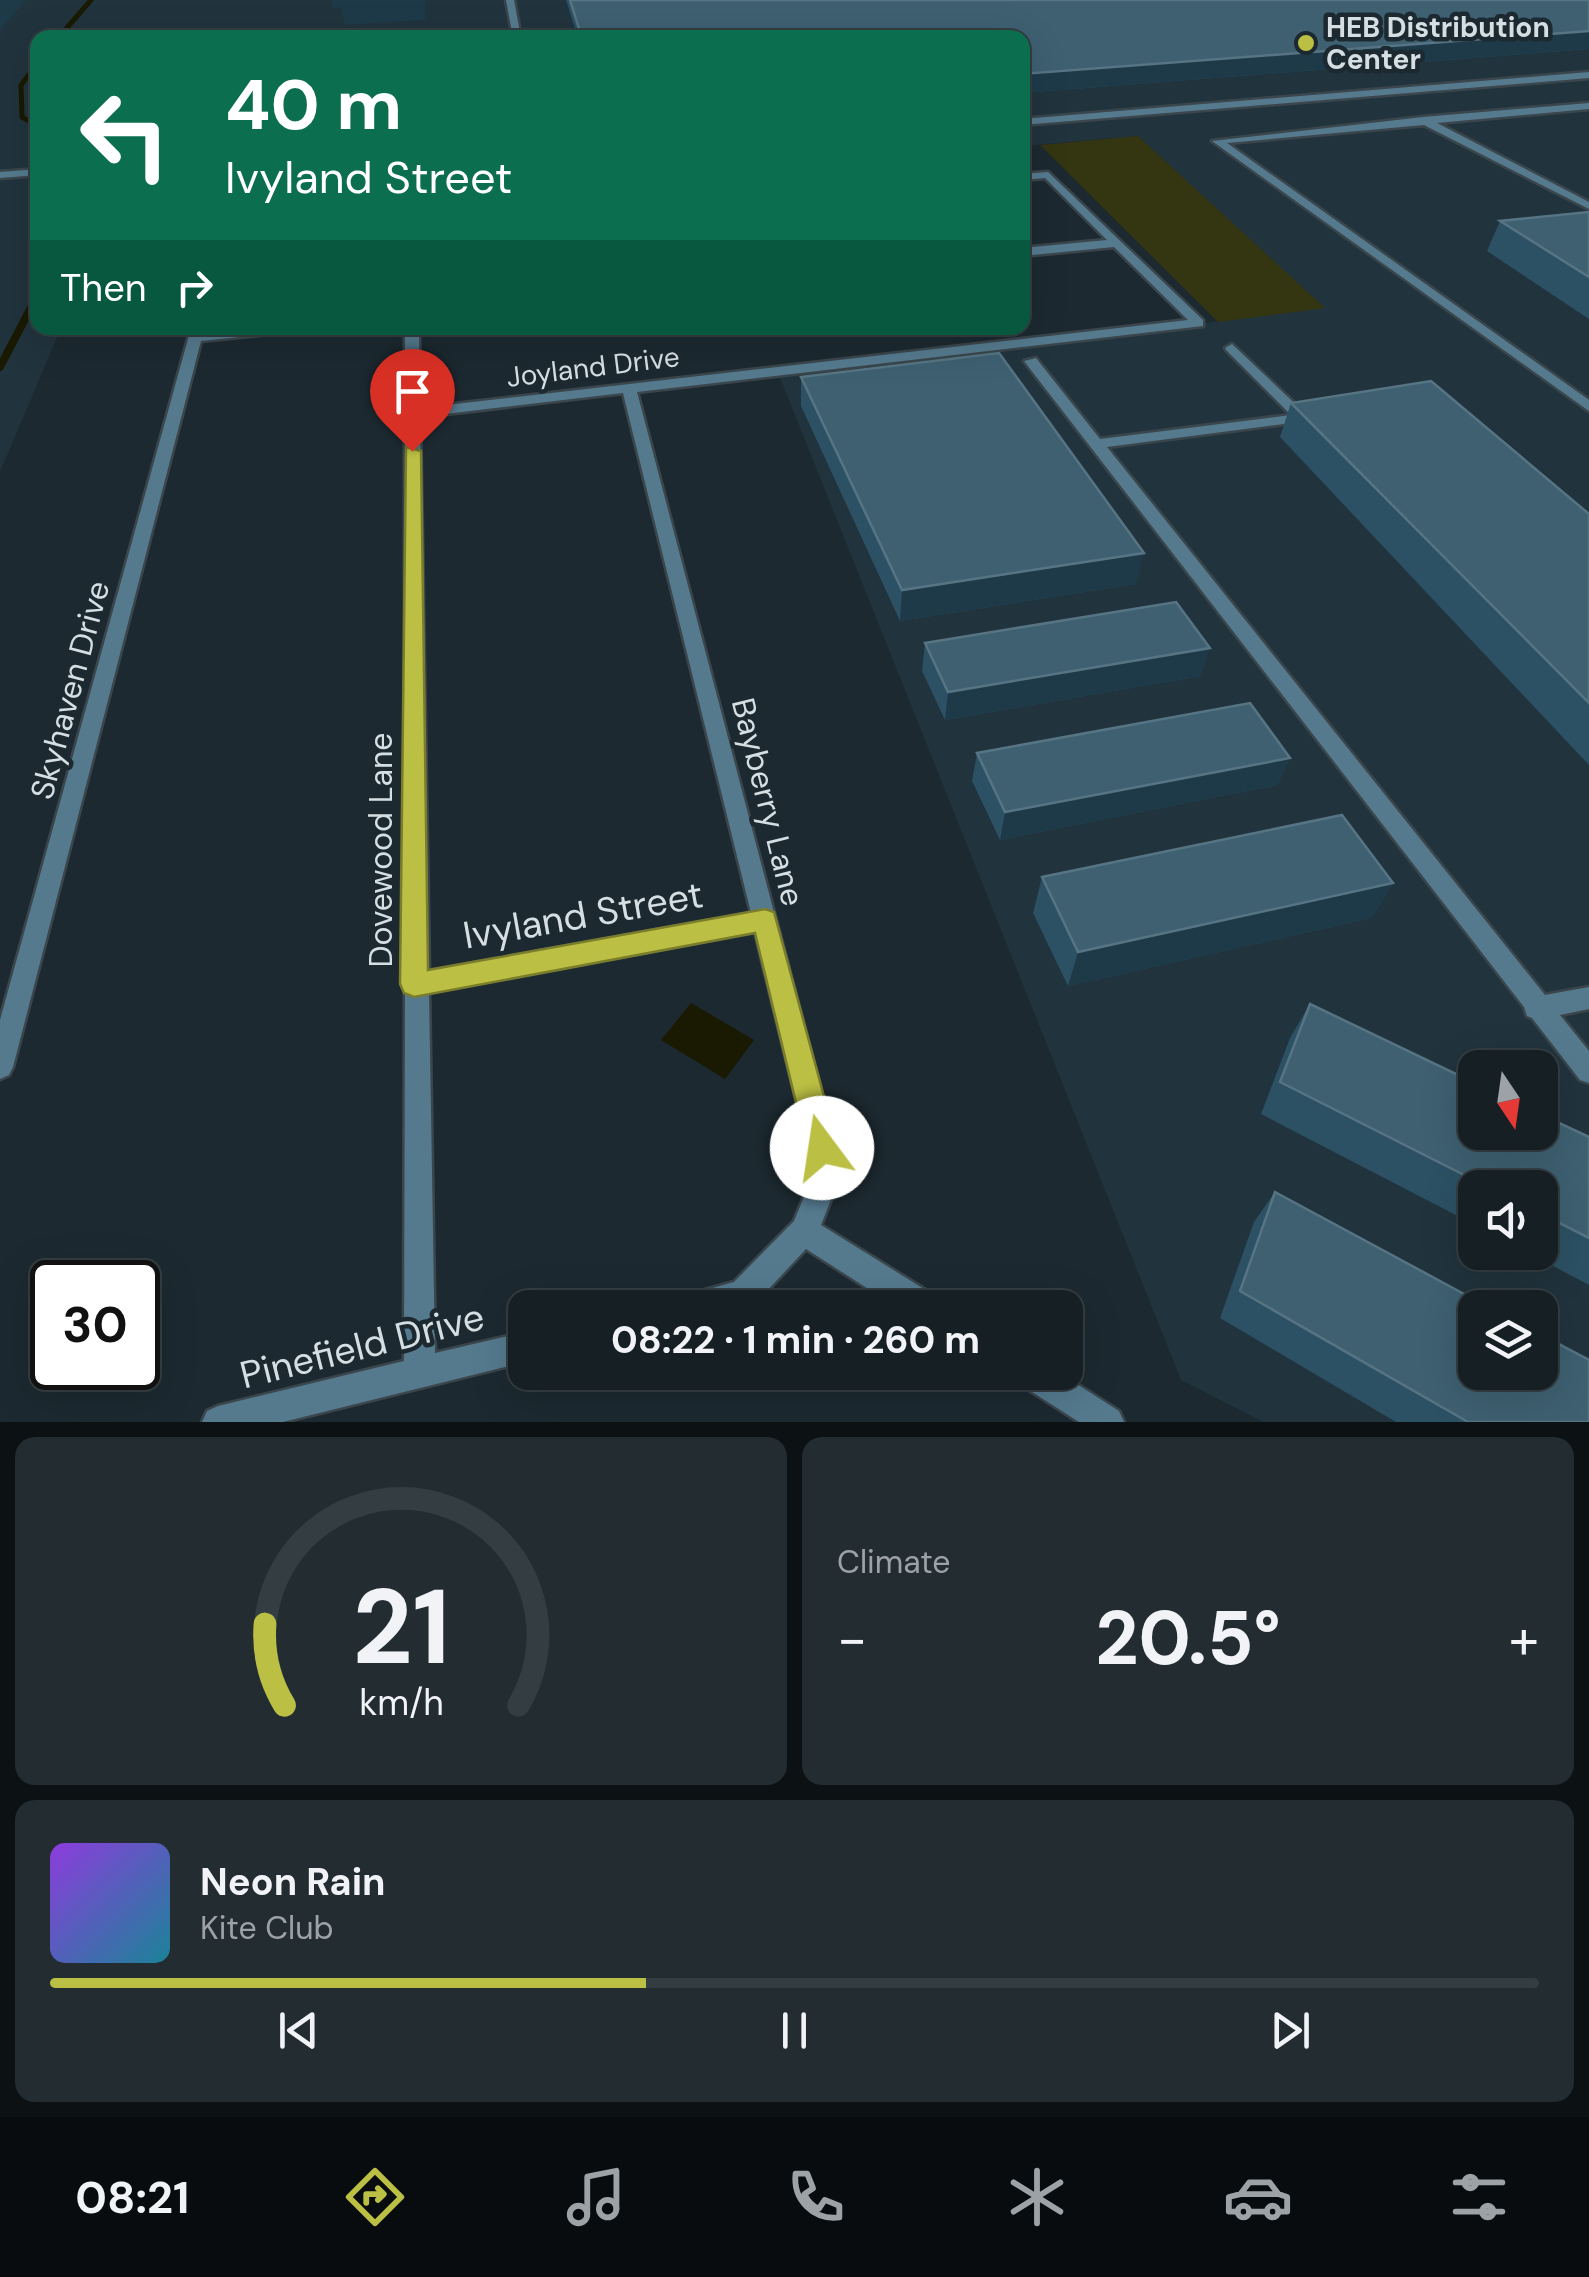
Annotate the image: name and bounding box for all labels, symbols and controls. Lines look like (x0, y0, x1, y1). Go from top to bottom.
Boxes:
place label: HEB Distribution Center (1326, 9, 1550, 78)
marker: HEB Distribution Center (1295, 32, 1317, 54)
text: 40 m (225, 60, 402, 151)
icon: left (60, 70, 190, 200)
text: Ivyland Street (225, 148, 512, 207)
icon: right (167, 260, 222, 315)
text: Then (60, 263, 147, 313)
street label: Joyland Drive (504, 338, 682, 396)
pin (370, 349, 455, 452)
icon: arrive (385, 364, 440, 419)
street label: Skyhaven Drive (21, 576, 119, 804)
street label: Bayberry Lane (722, 694, 814, 910)
street label: Dovewood Lane (360, 733, 402, 967)
street label: Ivyland Street (459, 869, 707, 961)
north arrow (1458, 1050, 1558, 1150)
map controls (1458, 1050, 1558, 1390)
position arrow (770, 1096, 874, 1200)
button: sound (1458, 1170, 1558, 1270)
speed limit sign: 30 (30, 1260, 160, 1390)
button: layers (1458, 1290, 1558, 1390)
street label: Pinefield Drive (235, 1292, 489, 1400)
text: 08:22 · 1 min · 260 m (611, 1315, 980, 1365)
text: Climate (837, 1541, 951, 1583)
text: 21 (352, 1560, 450, 1695)
text: 20.5° (1095, 1590, 1281, 1687)
text: − (837, 1603, 867, 1675)
text: + (1509, 1603, 1539, 1675)
text: km/h (359, 1680, 443, 1726)
text: Neon Rain (200, 1857, 385, 1907)
text: Kite Club (200, 1907, 334, 1949)
icon: previous (271, 2003, 326, 2058)
icon: pause (767, 2003, 822, 2058)
icon: next (1263, 2003, 1318, 2058)
icon: directions (340, 2162, 410, 2232)
icon: music (561, 2162, 631, 2232)
icon: phone (781, 2162, 851, 2232)
icon: climate (1002, 2162, 1072, 2232)
icon: car (1223, 2162, 1293, 2232)
icon: filters (1444, 2162, 1514, 2232)
text: 08:21 (75, 2168, 189, 2227)

